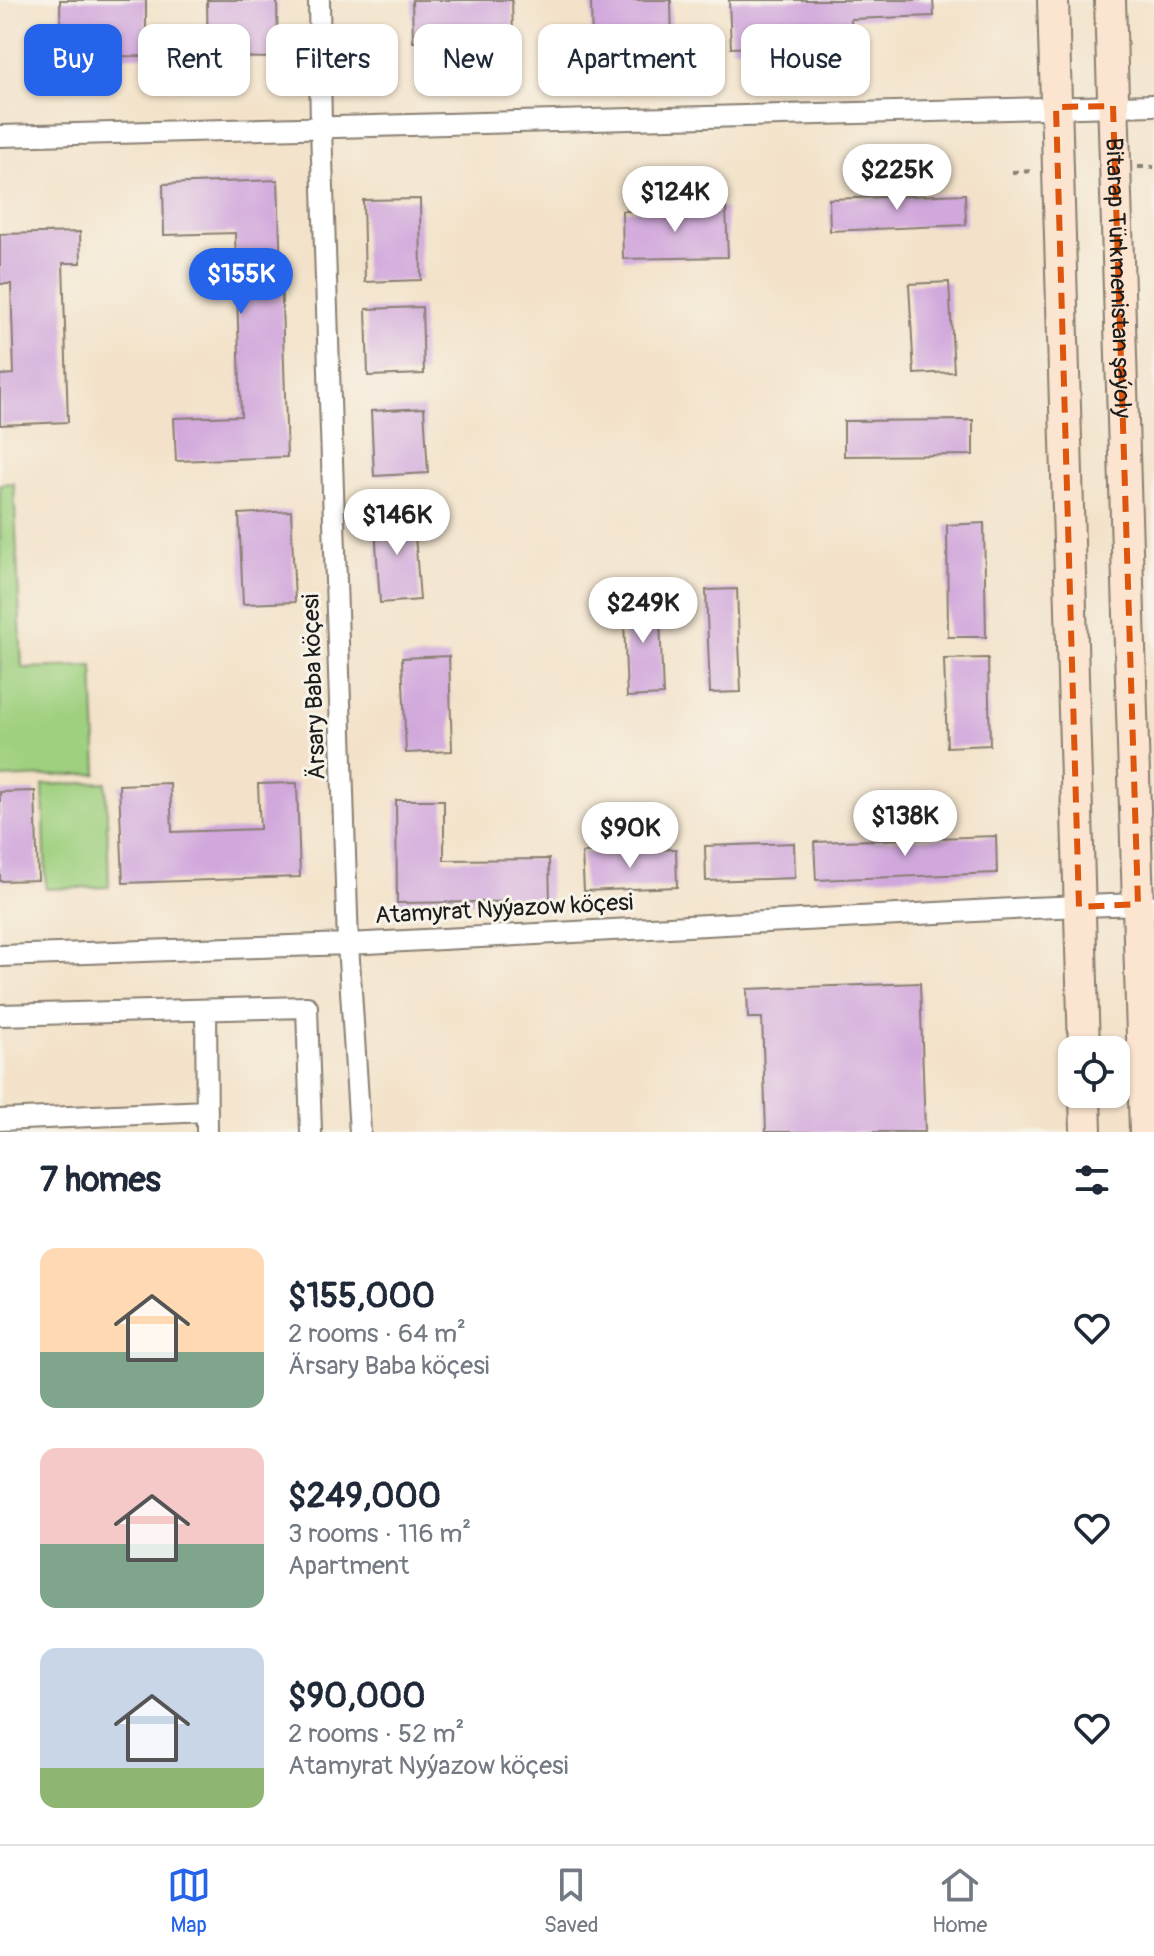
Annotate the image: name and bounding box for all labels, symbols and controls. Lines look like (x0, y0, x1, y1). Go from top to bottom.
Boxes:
chip: Buy (24, 24, 122, 96)
chip: Rent (138, 24, 250, 96)
chip: Filters (266, 24, 398, 96)
chip: New (414, 24, 522, 96)
chip: Apartment (538, 24, 725, 96)
chip: House (741, 24, 870, 96)
street label: Bitarap Türkmenistan şaýoly (1100, 137, 1137, 419)
pin: $225K (841, 144, 953, 212)
text: $225K (861, 154, 933, 186)
pin: $124K (619, 166, 731, 234)
text: $124K (640, 176, 710, 208)
pin: $155K (185, 248, 297, 316)
text: $155K (207, 258, 275, 290)
pin: $146K (341, 489, 453, 557)
text: $146K (362, 499, 432, 531)
pin: $249K (587, 577, 699, 645)
text: $249K (607, 587, 679, 619)
street label: Ärsary Baba köçesi (296, 594, 332, 780)
pin: $138K (849, 790, 961, 858)
text: $138K (871, 800, 939, 832)
pin: $90K (583, 802, 677, 870)
text: $90K (600, 812, 660, 844)
street label: Atamyrat Nyýazow köçesi (374, 888, 634, 930)
map controls (1058, 1036, 1130, 1108)
button: locate (1058, 1036, 1130, 1108)
icon: filters (1070, 1158, 1114, 1202)
text: 7 homes (40, 1159, 161, 1202)
text: $155,000 (288, 1275, 435, 1318)
icon: home (104, 1280, 200, 1376)
icon: heart (1070, 1306, 1114, 1350)
text: 2 rooms · 64 m² (288, 1318, 466, 1350)
text: Ärsary Baba köçesi (288, 1350, 489, 1382)
text: $249,000 (288, 1475, 441, 1518)
icon: home (104, 1480, 200, 1576)
icon: heart (1070, 1506, 1114, 1550)
text: 3 rooms · 116 m² (288, 1518, 471, 1550)
text: Apartment (288, 1550, 409, 1582)
text: $90,000 (288, 1675, 425, 1718)
icon: home (104, 1680, 200, 1776)
icon: heart (1070, 1706, 1114, 1750)
text: 2 rooms · 52 m² (288, 1718, 464, 1750)
text: Atamyrat Nyýazow köçesi (288, 1750, 568, 1782)
tab: Map (167, 1863, 211, 1939)
tab: Saved (544, 1863, 599, 1939)
tab: Home (932, 1863, 987, 1939)

